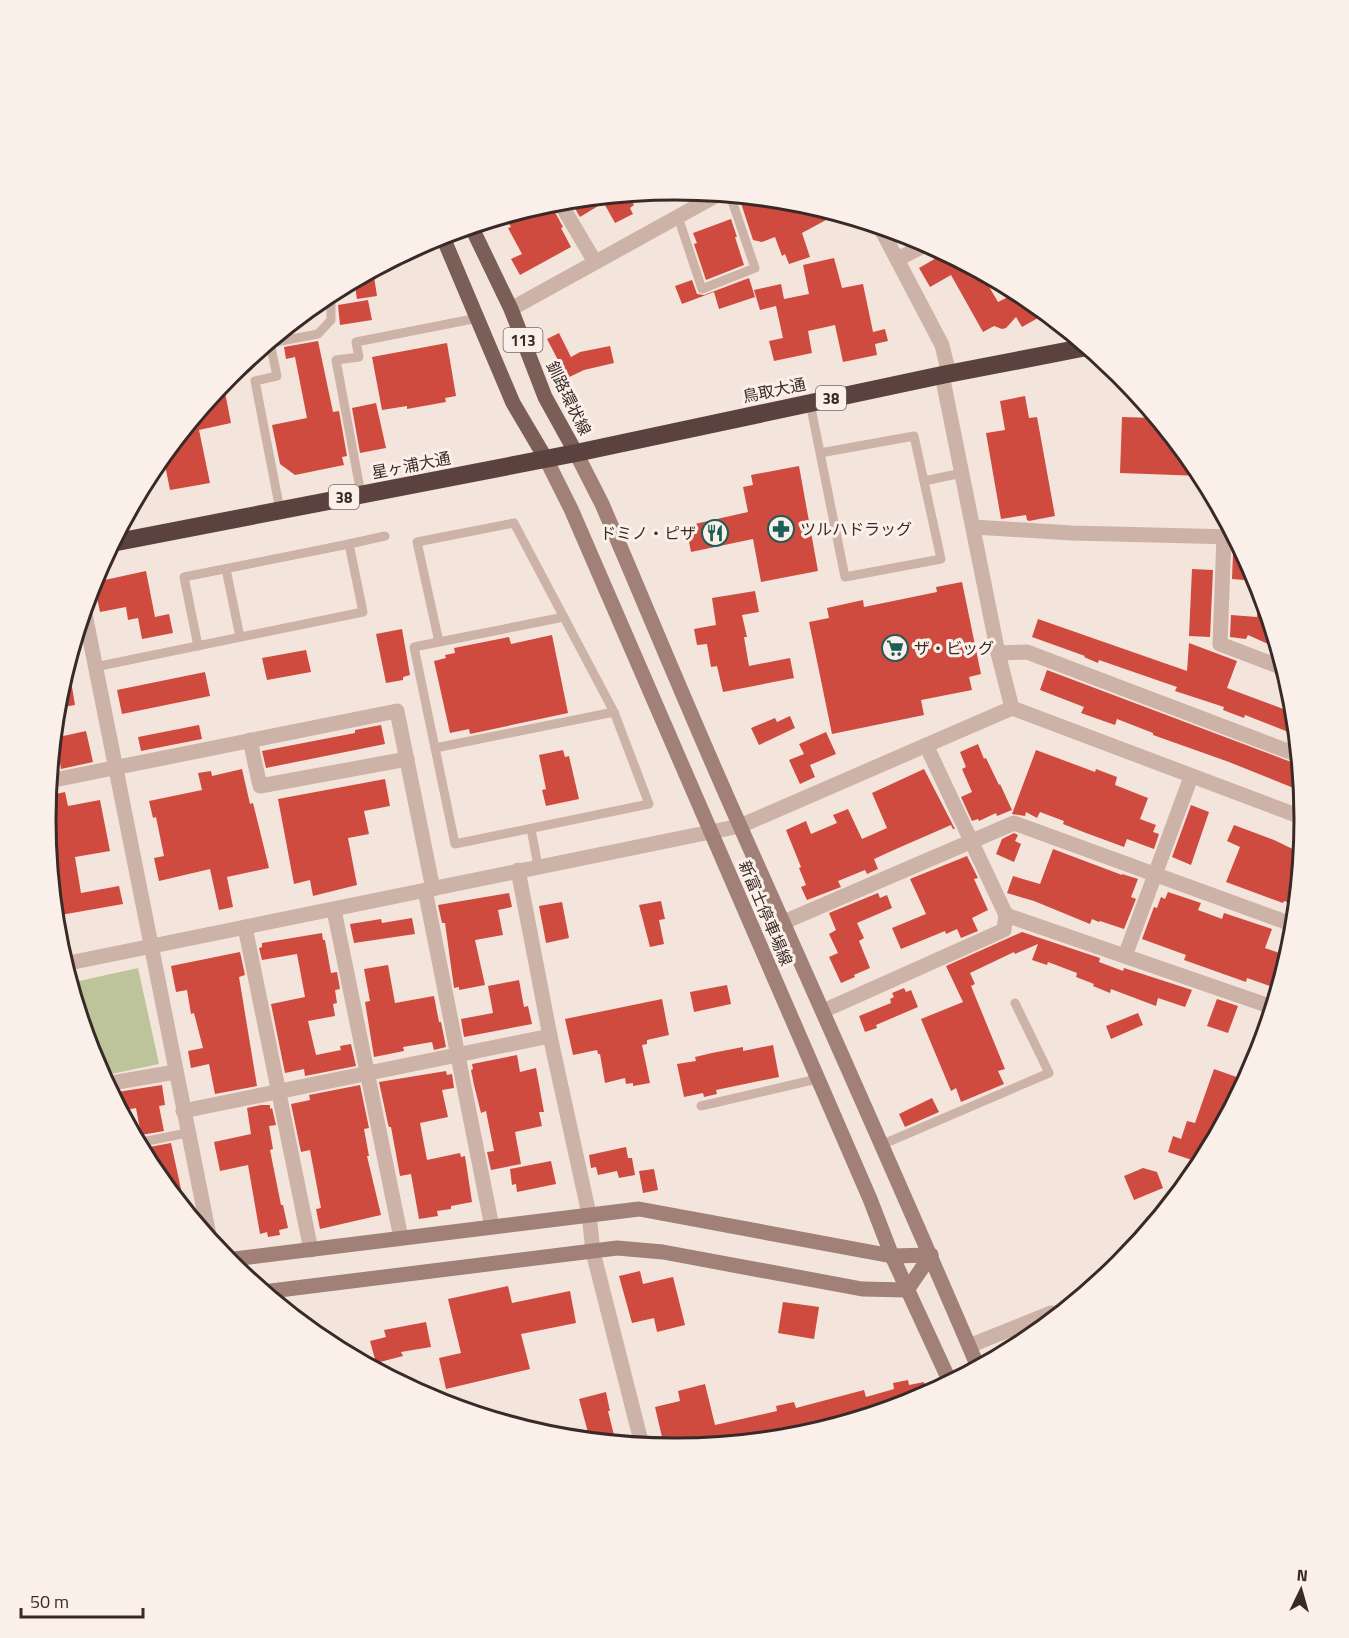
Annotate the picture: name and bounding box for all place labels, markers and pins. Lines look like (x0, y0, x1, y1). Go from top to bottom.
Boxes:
pharmacy icon: ツルハドラッグ (766, 514, 796, 544)
place label: ツルハドラッグ (800, 517, 912, 541)
restaurant icon: ドミノ・ピザ (700, 518, 730, 548)
place label: ドミノ・ピザ (600, 521, 696, 545)
supermarket icon: ザ・ビッグ (880, 633, 910, 663)
place label: ザ・ビッグ (914, 636, 994, 660)

